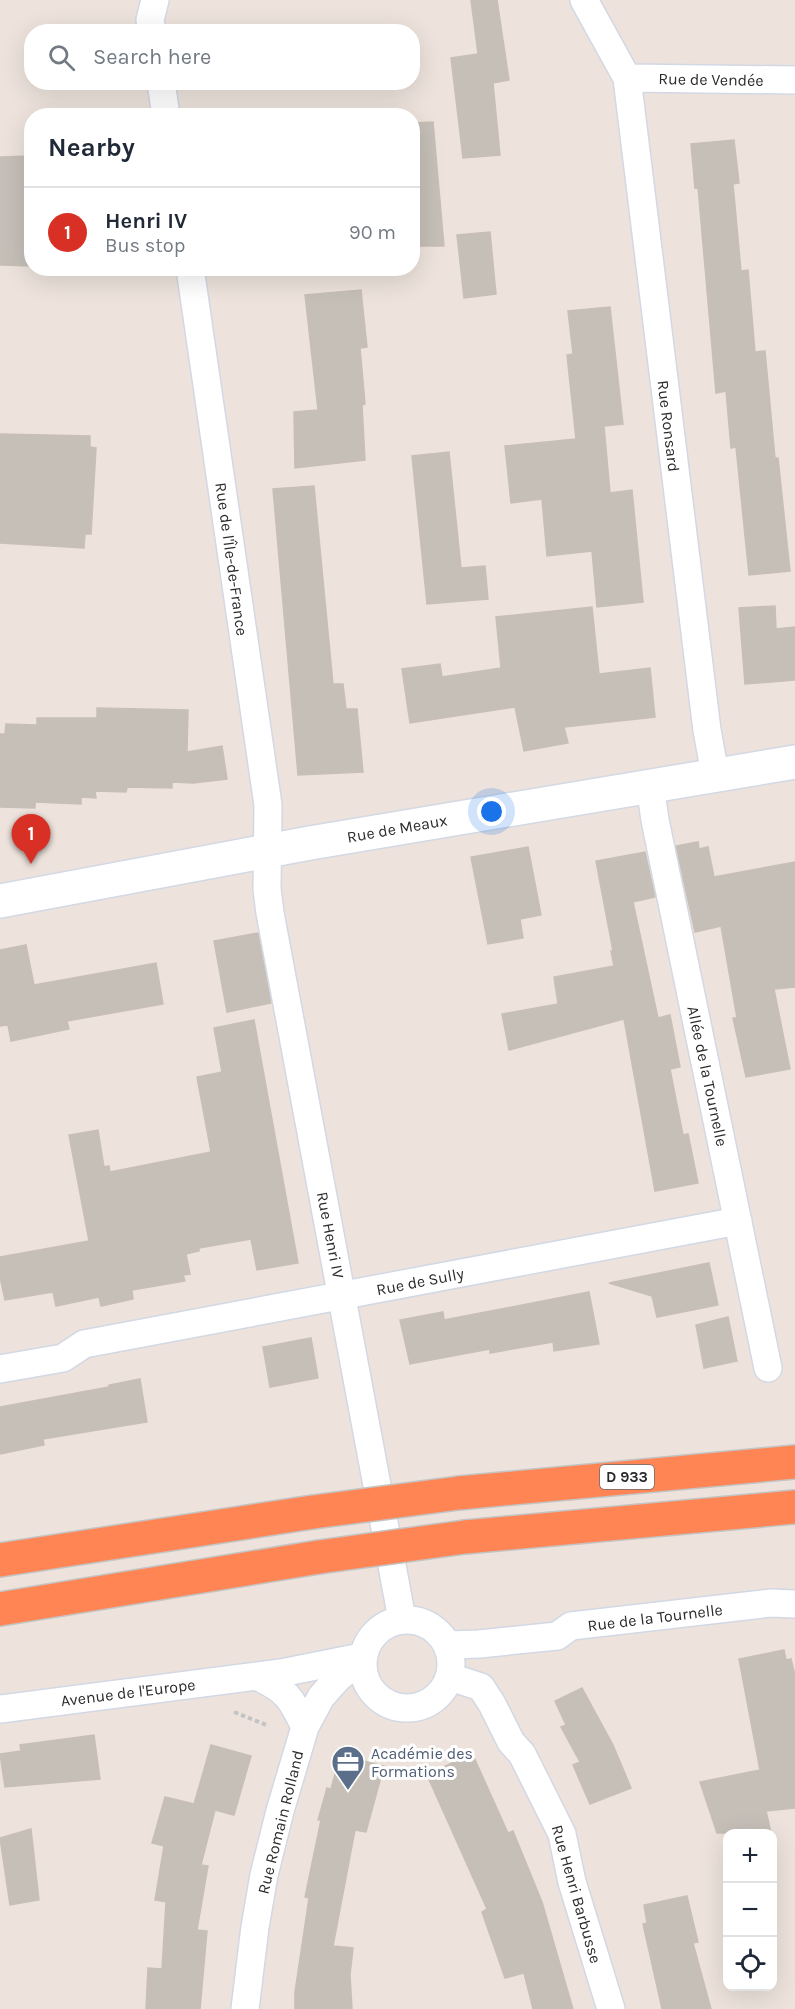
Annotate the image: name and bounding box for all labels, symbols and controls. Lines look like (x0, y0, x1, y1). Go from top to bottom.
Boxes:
search box (24, 24, 420, 90)
icon: search (45, 41, 78, 74)
text: Search here (93, 44, 211, 70)
street label: Rue de Vendée (658, 69, 764, 90)
text: Nearby (48, 132, 135, 163)
text: Henri IV (105, 208, 187, 234)
text: 1 (64, 221, 71, 244)
text: 90 m (349, 221, 396, 244)
text: Bus stop (105, 234, 185, 257)
street label: Rue Ronsard (653, 379, 684, 473)
street label: Rue de l'Île-de-France (211, 481, 252, 637)
your location (477, 797, 506, 826)
street label: Rue de Meaux (345, 810, 449, 847)
pin: 1 (12, 814, 51, 864)
street label: Allée de la Tournelle (683, 1004, 732, 1148)
street label: Rue Henri IV (313, 1190, 348, 1280)
street label: Rue de Sully (375, 1264, 466, 1299)
road number: D 933 (600, 1465, 654, 1489)
street label: Rue de la Tournelle (586, 1600, 724, 1635)
street label: Avenue de l'Europe (60, 1675, 196, 1710)
office icon: Académie des Formations (330, 1744, 366, 1791)
place label: Académie des Formations (371, 1744, 473, 1781)
street label: Rue Romain Rolland (253, 1748, 308, 1896)
street label: Rue Henri Barbusse (548, 1823, 605, 1966)
map controls (723, 1829, 777, 1991)
button: + (723, 1829, 777, 1883)
button: − (723, 1883, 777, 1937)
button: locate (723, 1937, 777, 1991)

